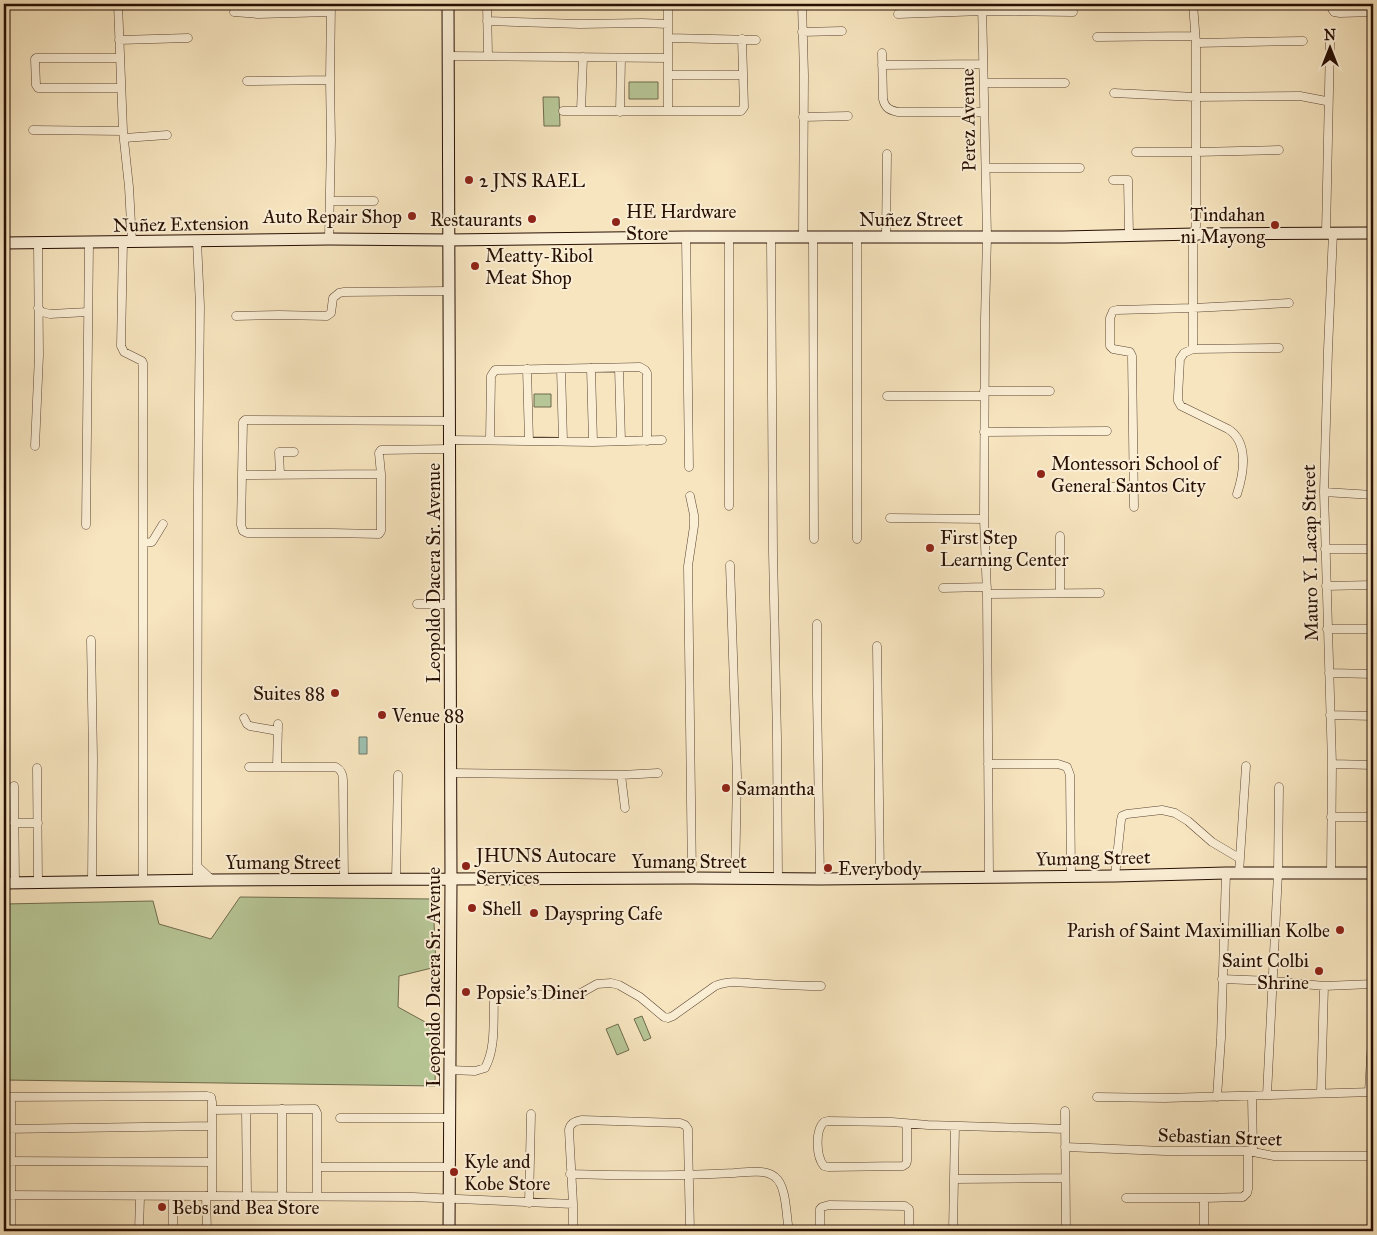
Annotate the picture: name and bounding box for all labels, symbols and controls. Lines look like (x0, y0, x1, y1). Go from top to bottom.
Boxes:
north arrow (1304, 22, 1354, 72)
text: N (1324, 27, 1336, 44)
street label: Perez Avenue (956, 68, 980, 172)
place label: 2 JNS RAEL (479, 169, 585, 193)
marker: 2 JNS RAEL (463, 174, 475, 186)
place label: HE Hardware Store (626, 200, 737, 245)
place label: Tindahan ni Mayong (1180, 203, 1265, 249)
place label: Auto Repair Shop (262, 205, 402, 228)
place label: Restaurants (430, 208, 522, 231)
street label: Nuñez Street (859, 208, 963, 231)
marker: Auto Repair Shop (406, 210, 418, 222)
street label: Nuñez Extension (113, 211, 249, 237)
marker: Restaurants (526, 213, 538, 225)
marker: HE Hardware Store (610, 216, 622, 228)
marker: Tindahan ni Mayong (1269, 219, 1281, 231)
place label: Meatty-Ribol Meat Shop (485, 244, 594, 289)
marker: Meatty-Ribol Meat Shop (469, 260, 481, 272)
place label: Montessori School of General Santos City (1051, 452, 1222, 497)
street label: Leopoldo Dacera Sr. Avenue (422, 463, 445, 683)
street label: Mauro Y. Lacap Street (1297, 464, 1323, 642)
marker: Montessori School of General Santos City (1035, 468, 1047, 480)
place label: First Step Learning Center (940, 526, 1070, 572)
marker: First Step Learning Center (924, 542, 936, 554)
place label: Suites 88 (253, 682, 325, 705)
marker: Suites 88 (329, 687, 341, 699)
place label: Venue 88 (391, 704, 464, 727)
marker: Venue 88 (376, 709, 388, 721)
place label: Samantha (736, 777, 815, 800)
marker: Samantha (720, 782, 732, 794)
place label: JHUNS Autocare Services (474, 844, 616, 889)
street label: Yumang Street (1035, 845, 1151, 872)
street label: Yumang Street (631, 850, 747, 874)
street label: Yumang Street (225, 851, 341, 875)
place label: Everybody (838, 857, 922, 880)
marker: JHUNS Autocare Services (460, 860, 472, 872)
marker: Everybody (822, 862, 834, 874)
street label: Leopoldo Dacera Sr. Avenue (422, 867, 445, 1087)
place label: Shell (482, 897, 522, 920)
marker: Shell (466, 902, 478, 914)
place label: Dayspring Cafe (544, 902, 663, 926)
marker: Dayspring Cafe (528, 907, 540, 919)
place label: Parish of Saint Maximillian Kolbe (1067, 919, 1330, 942)
marker: Parish of Saint Maximillian Kolbe (1334, 924, 1346, 936)
place label: Saint Colbi Shrine (1222, 949, 1309, 994)
marker: Saint Colbi Shrine (1313, 965, 1325, 977)
place label: Popsie's Diner (476, 981, 588, 1004)
marker: Popsie's Diner (460, 986, 472, 998)
street label: Sebastian Street (1157, 1123, 1283, 1151)
place label: Kyle and Kobe Store (464, 1150, 550, 1195)
marker: Kyle and Kobe Store (448, 1166, 460, 1178)
place label: Bebs and Bea Store (172, 1196, 320, 1219)
marker: Bebs and Bea Store (156, 1201, 168, 1213)

